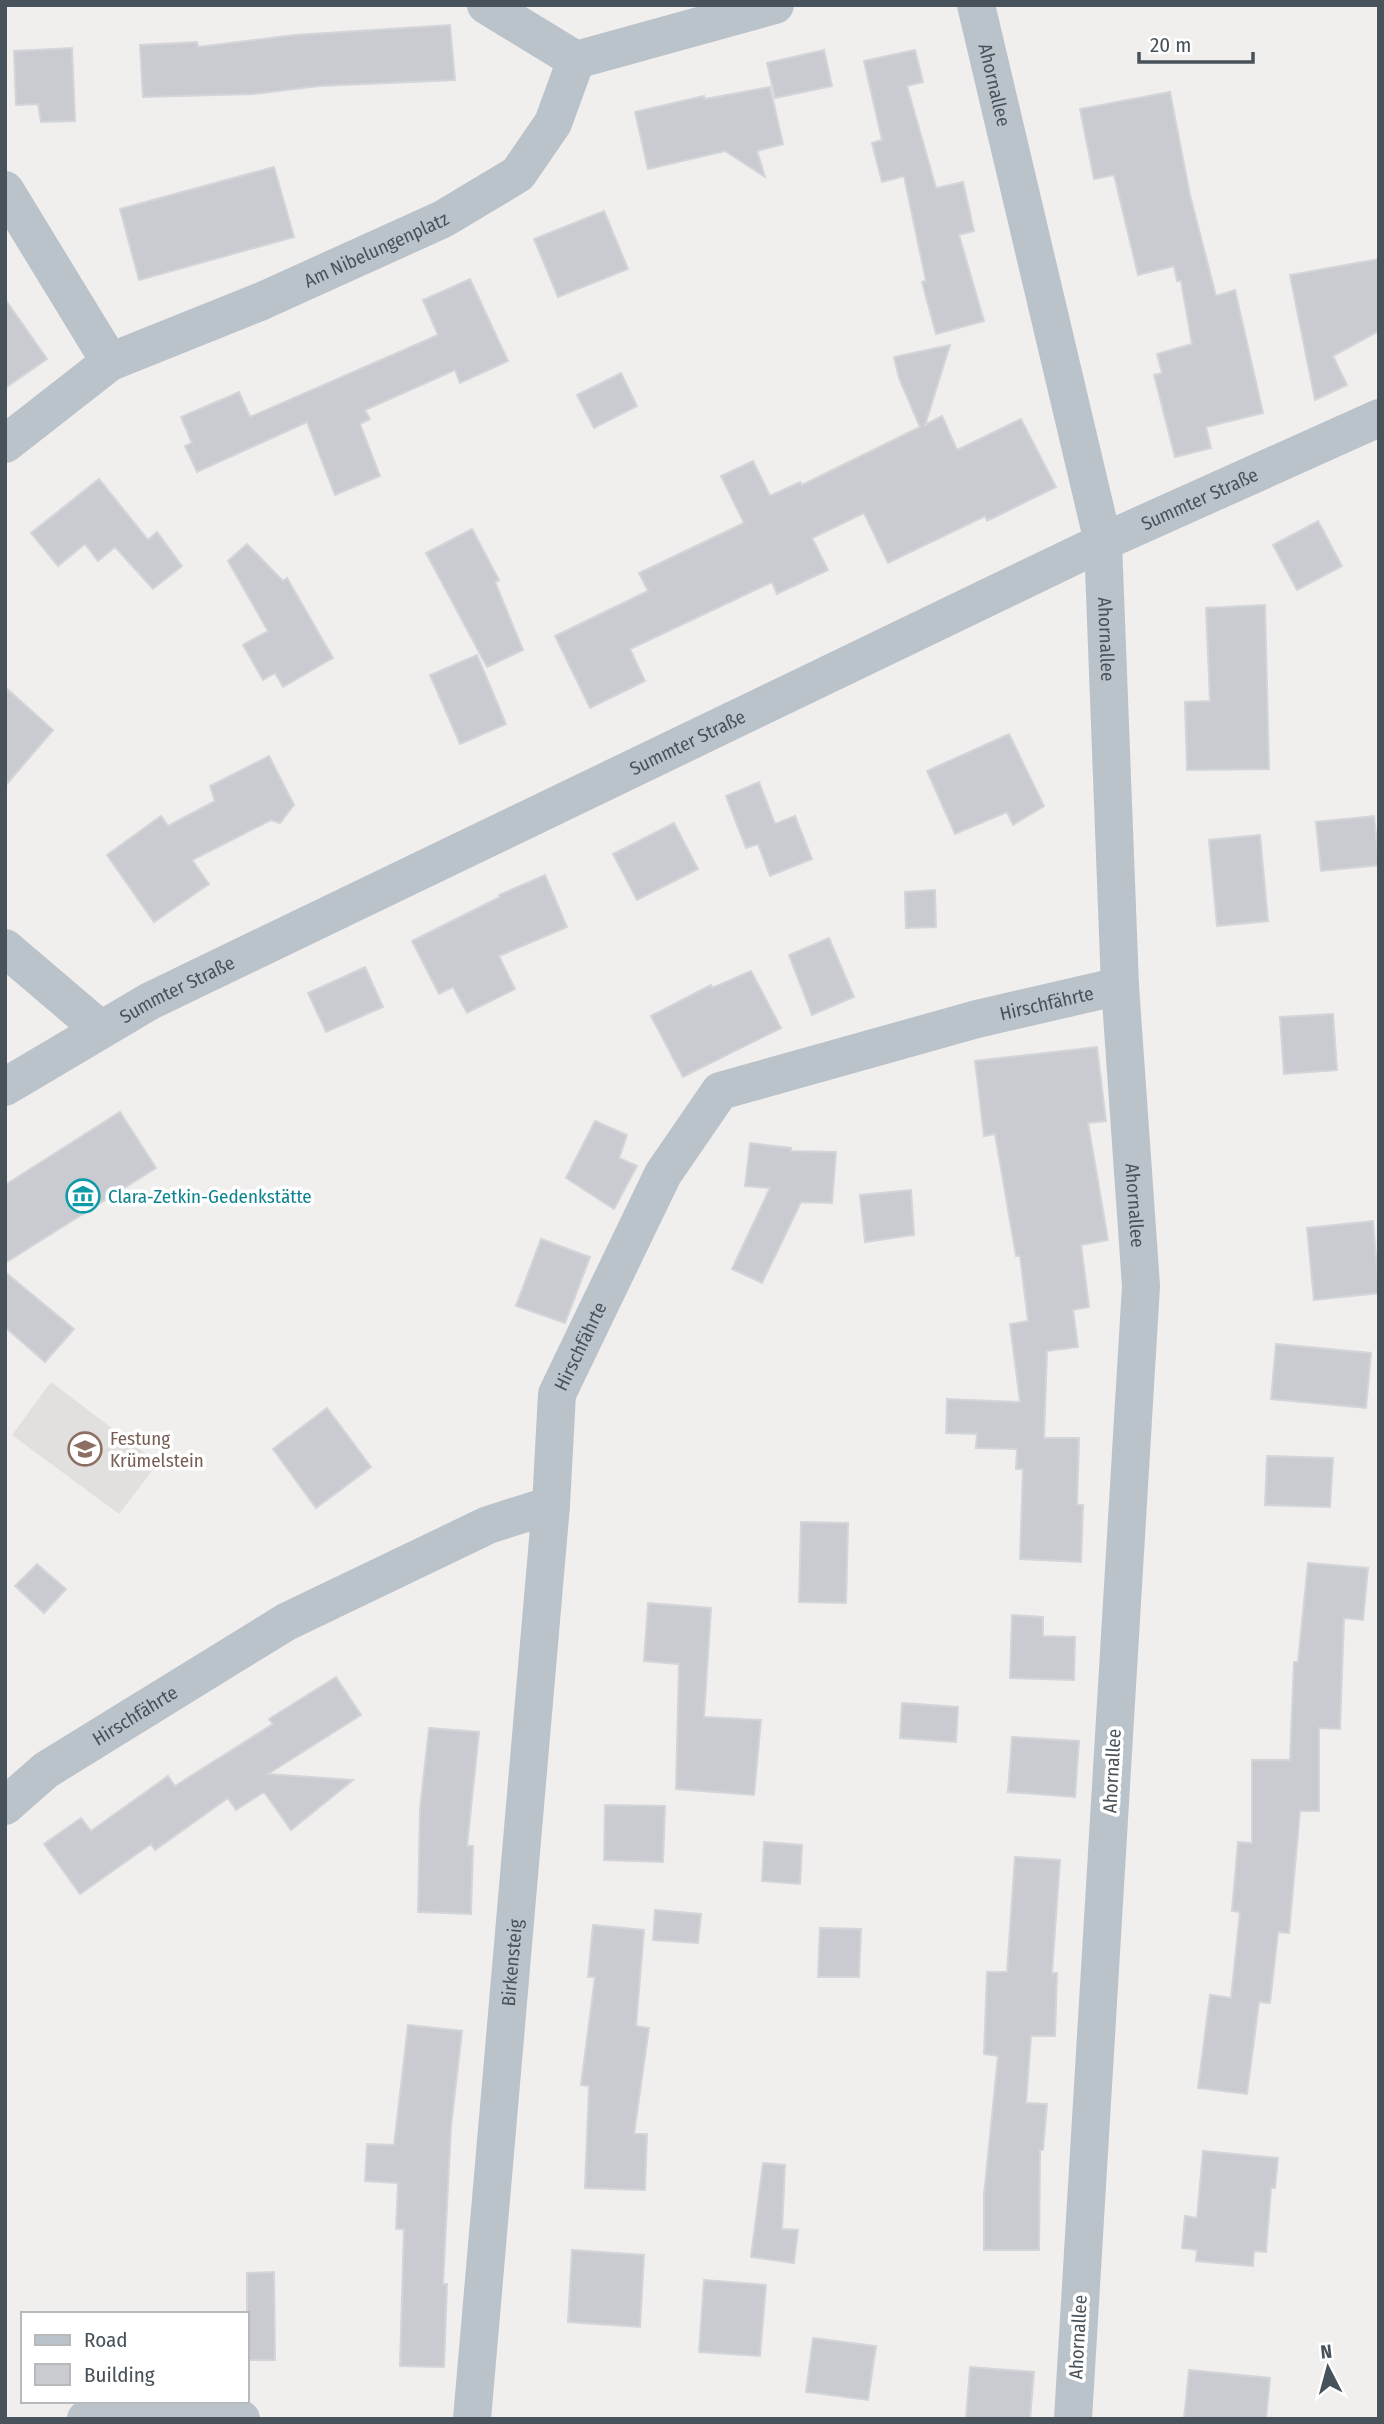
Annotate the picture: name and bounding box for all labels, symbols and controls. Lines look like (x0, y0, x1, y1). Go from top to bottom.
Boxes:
scale bar (1139, 21, 1253, 65)
text: 20 m (1150, 32, 1191, 58)
street label: Ahornallee (974, 41, 1016, 129)
street label: Am Nibelungenplatz (300, 207, 453, 292)
street label: Summter Straße (1137, 462, 1261, 535)
street label: Ahornallee (1094, 596, 1120, 682)
street label: Summter Straße (626, 705, 749, 780)
street label: Summter Straße (115, 951, 238, 1028)
street label: Hirschfährte (997, 981, 1096, 1025)
street label: Ahornallee (1121, 1162, 1150, 1248)
museum icon: Clara-Zetkin-Gedenkstätte (64, 1177, 102, 1215)
place label: Clara-Zetkin-Gedenkstätte (108, 1185, 312, 1208)
street label: Hirschfährte (549, 1298, 611, 1394)
place label: Festung Krümelstein (110, 1427, 204, 1472)
school or university icon: Festung Krümelstein (66, 1430, 104, 1468)
street label: Hirschfährte (88, 1680, 182, 1750)
street label: Ahornallee (1098, 1728, 1126, 1814)
street label: Birkensteig (496, 1918, 527, 2007)
street label: Ahornallee (1064, 2294, 1092, 2380)
legend (21, 2312, 248, 2403)
text: Road (84, 2327, 128, 2353)
north arrow (1293, 2333, 1363, 2403)
text: N (1319, 2340, 1333, 2364)
text: Building (84, 2362, 155, 2388)

